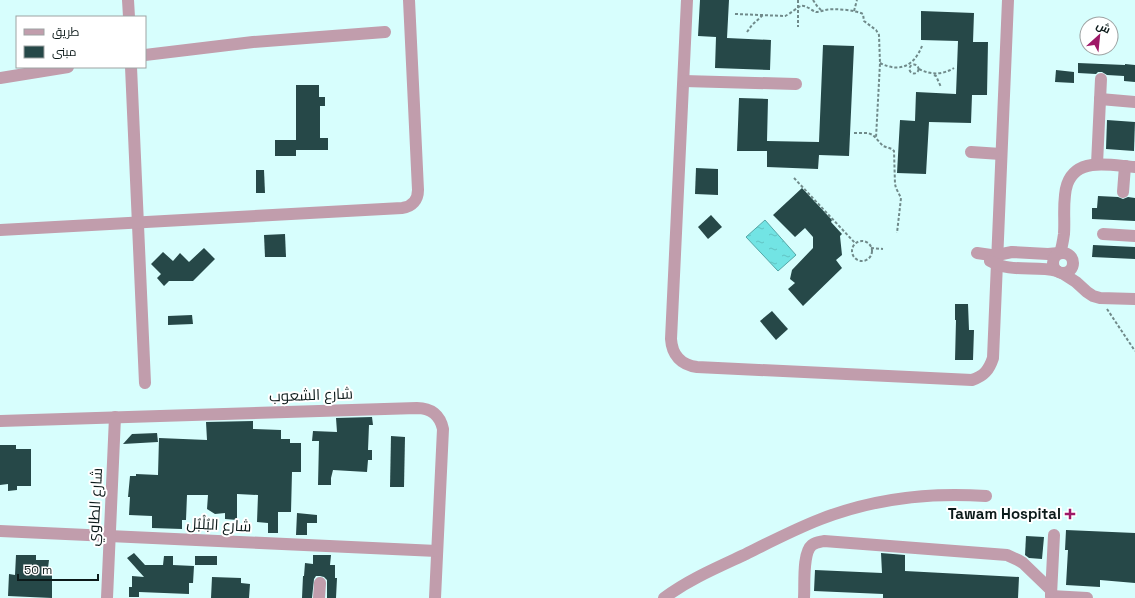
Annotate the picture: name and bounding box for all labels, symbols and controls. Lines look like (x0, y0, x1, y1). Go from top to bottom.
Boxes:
legend (16, 16, 146, 68)
north arrow (1079, 16, 1119, 56)
text: ش (1094, 18, 1113, 37)
text: طريق (52, 24, 80, 40)
text: مبنى (52, 44, 77, 60)
street label: شارع الشعوب (269, 384, 353, 407)
street label: شارع الطاوي (83, 467, 109, 547)
place label: Tawam Hospital (948, 504, 1061, 523)
marker: Tawam Hospital (1064, 508, 1076, 520)
street label: شارع البُلْبُل (186, 513, 252, 538)
scale bar (18, 556, 98, 582)
text: 50 m (24, 562, 52, 578)

